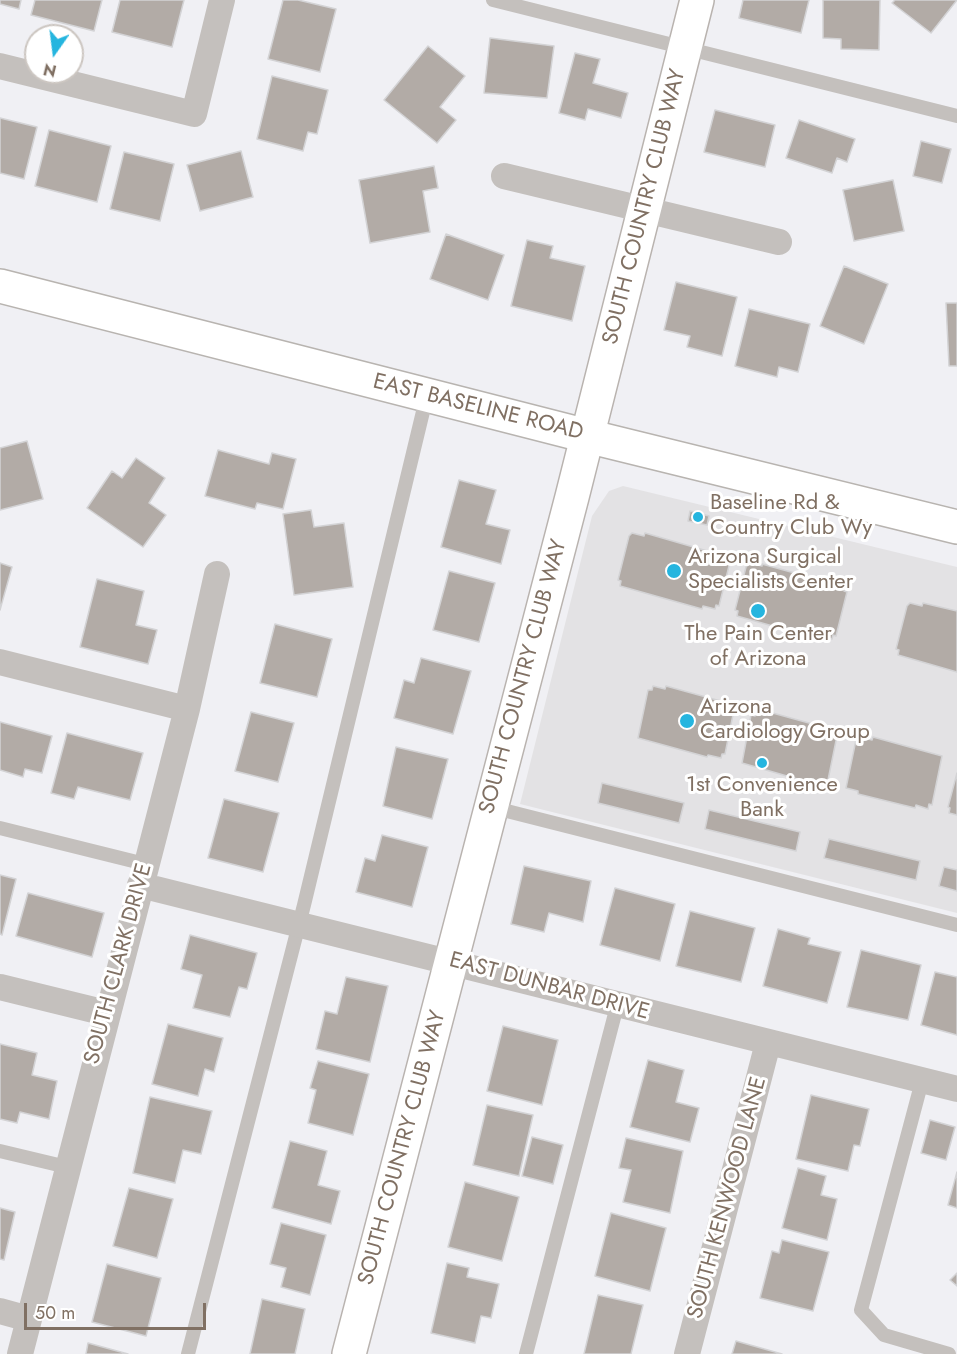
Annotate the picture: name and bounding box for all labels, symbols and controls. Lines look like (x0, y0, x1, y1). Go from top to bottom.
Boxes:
north arrow (24, 24, 84, 84)
text: N (41, 57, 59, 83)
street label: SOUTH COUNTRY CLUB WAY (598, 66, 692, 348)
street label: EAST BASELINE ROAD (370, 369, 586, 447)
place label: Baseline Rd & Country Club Wy (710, 491, 872, 542)
marker: Baseline Rd & Country Club Wy (691, 510, 705, 524)
street label: SOUTH COUNTRY CLUB WAY (475, 537, 573, 817)
place label: Arizona Surgical Specialists Center (688, 545, 853, 596)
marker: Arizona Surgical Specialists Center (665, 562, 683, 580)
marker: The Pain Center of Arizona (749, 602, 767, 620)
place label: The Pain Center of Arizona (684, 622, 832, 674)
place label: Arizona Cardiology Group (700, 695, 870, 746)
marker: Arizona Cardiology Group (678, 712, 696, 730)
marker: 1st Convenience Bank (755, 756, 769, 770)
place label: 1st Convenience Bank (686, 773, 838, 824)
street label: SOUTH CLARK DRIVE (80, 861, 158, 1067)
street label: EAST DUNBAR DRIVE (446, 948, 652, 1026)
street label: SOUTH COUNTRY CLUB WAY (354, 1008, 452, 1288)
street label: SOUTH KENWOOD LANE (683, 1074, 773, 1322)
scale bar (27, 1291, 208, 1329)
text: 50 m (35, 1300, 75, 1326)

